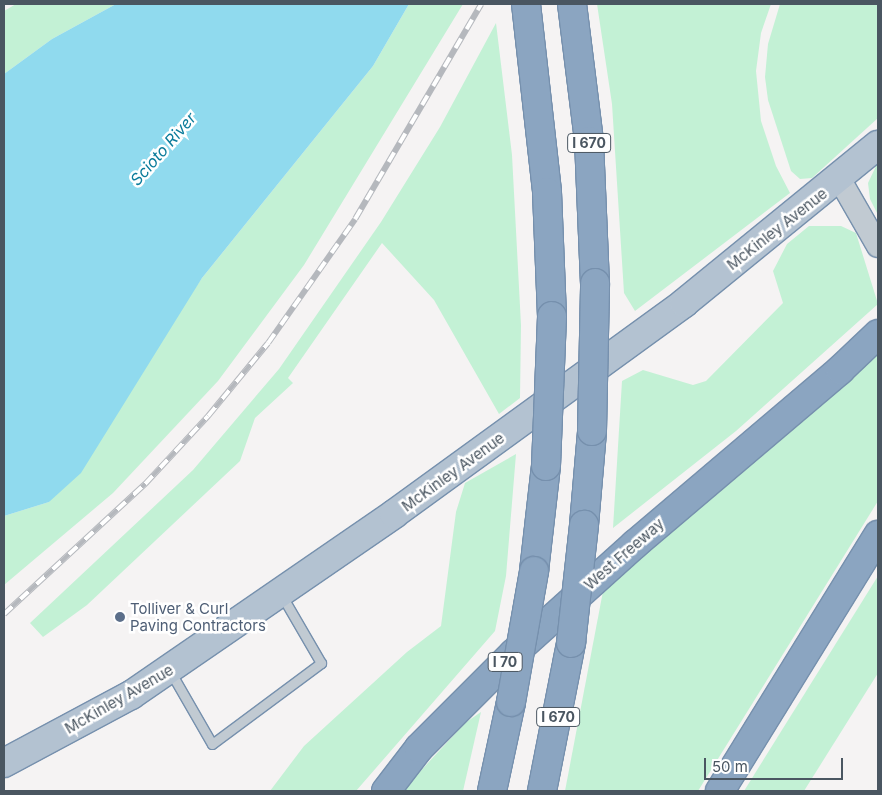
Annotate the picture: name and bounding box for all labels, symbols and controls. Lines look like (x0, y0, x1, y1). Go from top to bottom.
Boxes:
water label: Scioto River (126, 109, 200, 189)
road number: I 670 (566, 132, 612, 154)
street label: McKinley Avenue (723, 184, 831, 274)
street label: McKinley Avenue (398, 429, 508, 515)
street label: West Freeway (580, 514, 668, 594)
place label: Tolliver & Curl Paving Contractors (130, 599, 266, 634)
marker: Tolliver & Curl Paving Contractors (114, 611, 126, 623)
road number: I 70 (488, 650, 522, 674)
street label: McKinley Avenue (62, 661, 176, 737)
road number: I 670 (536, 706, 580, 729)
scale bar (707, 748, 846, 780)
text: 50 m (712, 757, 748, 776)

